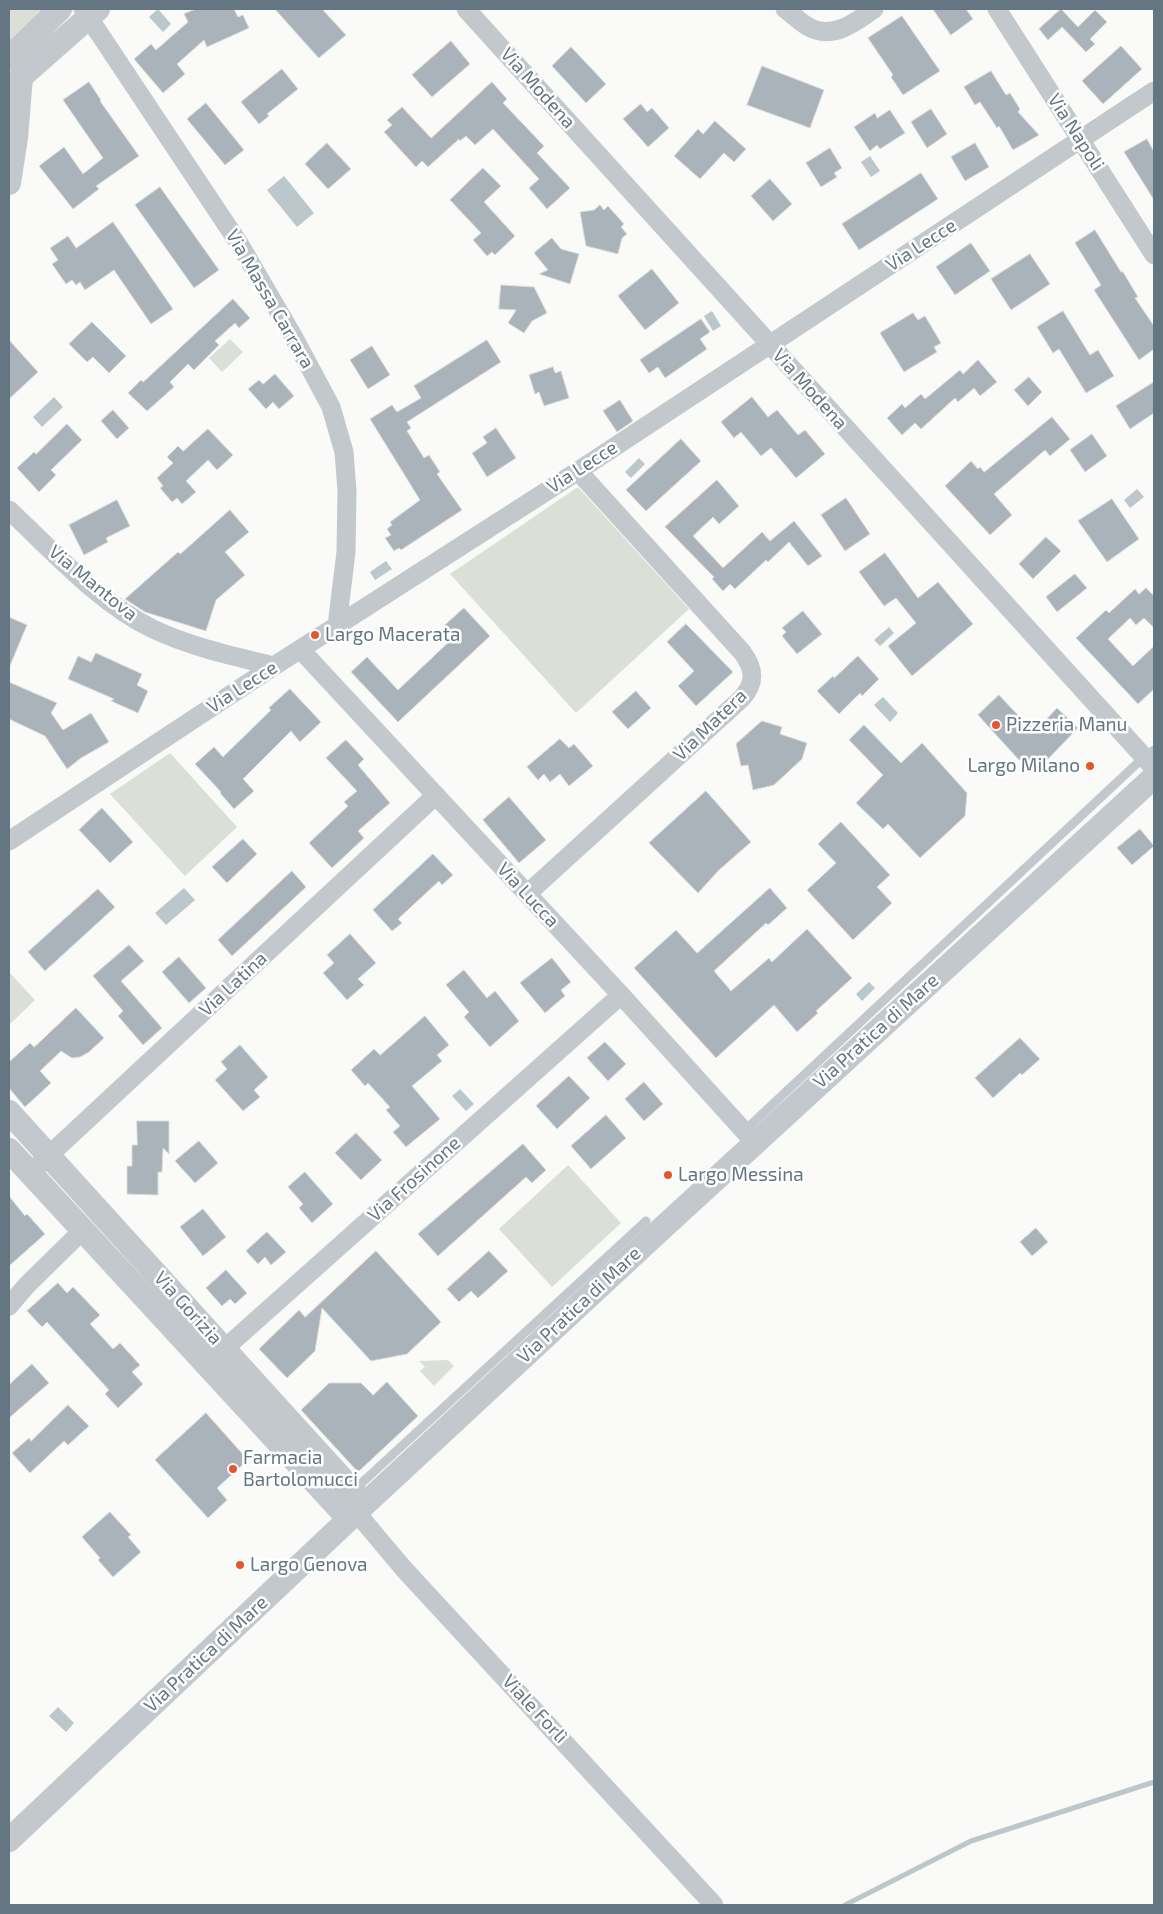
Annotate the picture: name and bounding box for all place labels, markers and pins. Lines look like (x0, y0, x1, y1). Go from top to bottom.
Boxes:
place label: Largo Macerata (325, 624, 460, 646)
marker: Largo Macerata (309, 629, 321, 641)
place label: Pizzeria Manu (1006, 714, 1127, 736)
marker: Pizzeria Manu (990, 719, 1002, 731)
place label: Largo Milano (967, 755, 1080, 777)
marker: Largo Milano (1084, 760, 1096, 772)
place label: Largo Messina (678, 1164, 804, 1186)
marker: Largo Messina (662, 1169, 674, 1181)
place label: Farmacia Bartolomucci (243, 1447, 358, 1491)
marker: Farmacia Bartolomucci (227, 1463, 239, 1475)
place label: Largo Genova (250, 1554, 368, 1576)
marker: Largo Genova (234, 1559, 246, 1571)

